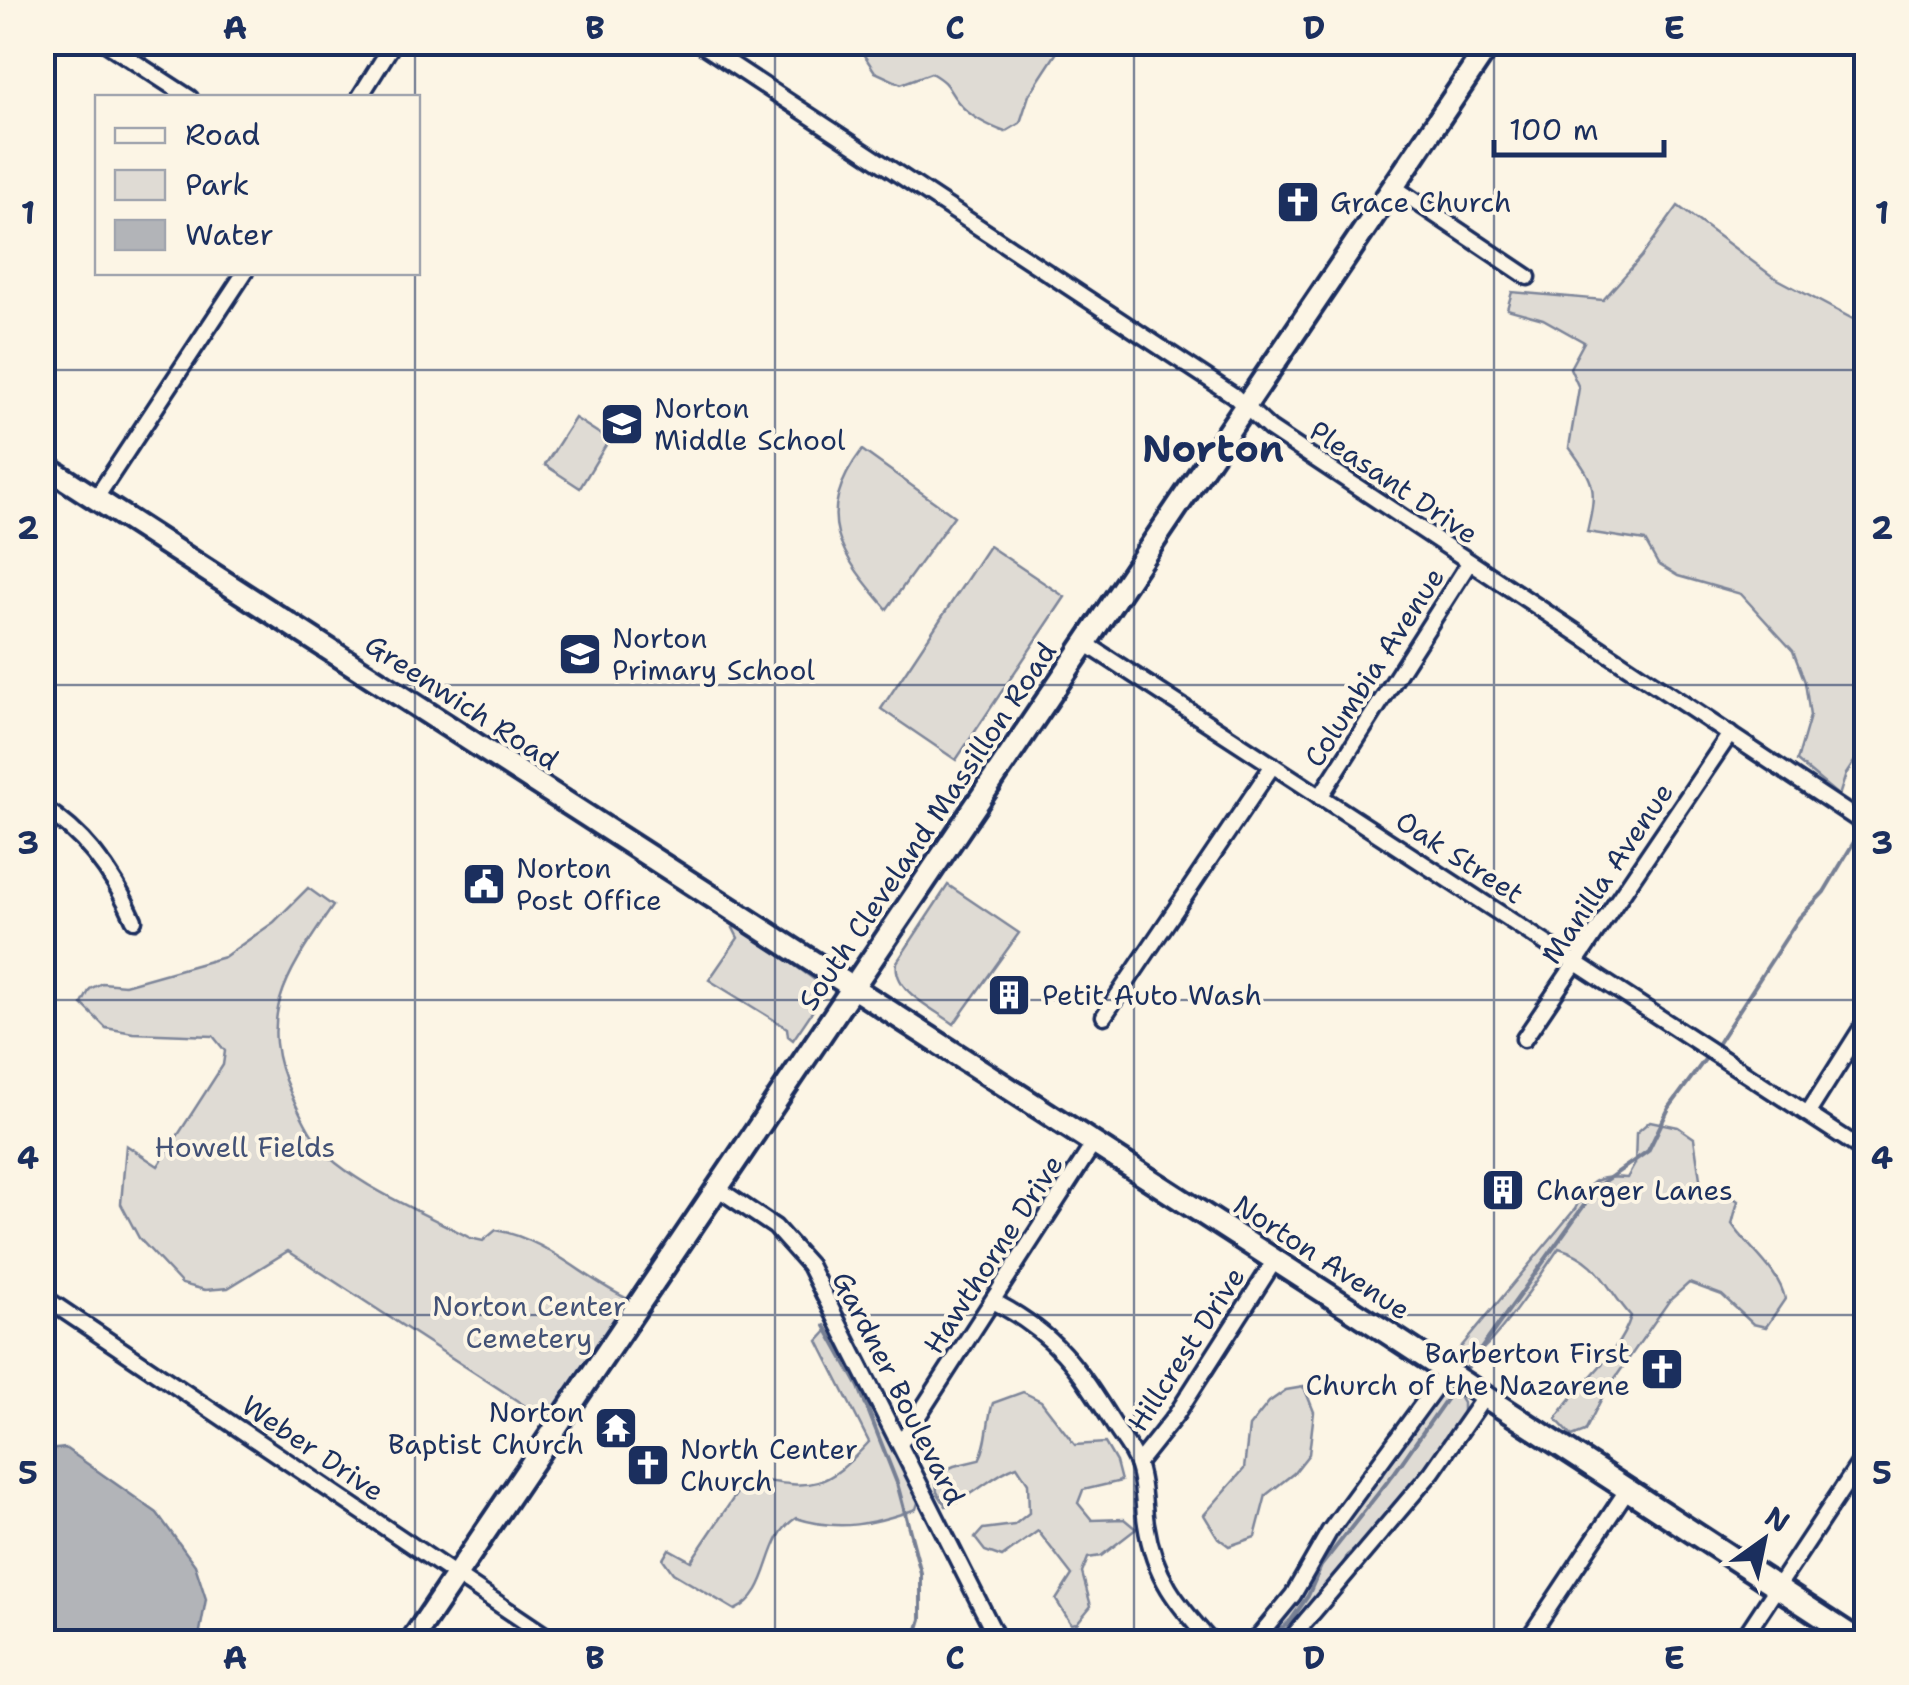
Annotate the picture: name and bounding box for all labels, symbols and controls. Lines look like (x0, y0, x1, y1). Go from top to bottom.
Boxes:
text: A (223, 6, 247, 49)
text: B (585, 6, 605, 49)
text: C (945, 6, 965, 49)
text: D (1303, 6, 1325, 49)
text: E (1663, 6, 1685, 49)
legend (95, 95, 420, 275)
scale bar (1494, 95, 1664, 157)
text: 100 m (1509, 109, 1599, 150)
text: Road (185, 114, 260, 155)
text: Park (185, 164, 249, 205)
church icon: Grace Church (1275, 179, 1321, 225)
place label: Grace Church (1330, 183, 1511, 221)
text: 1 (21, 191, 35, 234)
text: 1 (1875, 191, 1889, 234)
text: Water (185, 214, 274, 255)
place label: Norton Middle School (654, 389, 846, 459)
school or university icon: Norton Middle School (599, 401, 645, 447)
street label: Pleasant Drive (1302, 412, 1486, 552)
district label: Norton (1142, 423, 1284, 474)
text: 2 (17, 506, 39, 549)
text: 2 (1871, 506, 1893, 549)
street label: Columbia Avenue (1295, 560, 1453, 774)
place label: Norton Primary School (612, 619, 815, 689)
street label: Greenwich Road (358, 625, 566, 779)
school or university icon: Norton Primary School (557, 631, 603, 677)
street label: South Cleveland Massillon Road (789, 634, 1065, 1018)
street label: Manilla Avenue (1532, 775, 1682, 971)
street label: Oak Street (1389, 801, 1531, 913)
text: 3 (17, 821, 39, 864)
text: 3 (1871, 821, 1893, 864)
place label: Norton Post Office (516, 849, 662, 919)
public building icon: Norton Post Office (461, 861, 507, 907)
building icon: Petit Auto Wash (986, 972, 1032, 1018)
place label: Petit Auto Wash (1042, 976, 1262, 1014)
park label: Howell Fields (155, 1128, 335, 1166)
text: 4 (17, 1136, 39, 1179)
text: 4 (1871, 1136, 1893, 1179)
street label: Hawthorne Drive (914, 1147, 1072, 1361)
building icon: Charger Lanes (1480, 1167, 1526, 1213)
place label: Charger Lanes (1536, 1171, 1733, 1209)
street label: Norton Avenue (1226, 1186, 1418, 1328)
street label: Hillcrest Drive (1119, 1259, 1253, 1439)
street label: Gardner Boulevard (824, 1265, 974, 1511)
park label: Norton Center Cemetery (432, 1287, 626, 1357)
place label: Barberton First Church of the Nazarene (1305, 1334, 1630, 1404)
church icon: Barberton First Church of the Nazarene (1639, 1346, 1685, 1392)
street label: Weber Drive (234, 1386, 392, 1510)
place label: Norton Baptist Church (388, 1393, 584, 1463)
temple icon: Norton Baptist Church (593, 1405, 639, 1451)
place label: North Center Church (680, 1430, 858, 1500)
church icon: North Center Church (625, 1442, 671, 1488)
text: 5 (18, 1451, 38, 1494)
text: 5 (1872, 1451, 1892, 1494)
north arrow (1714, 1490, 1814, 1590)
text: N (1758, 1497, 1797, 1541)
text: A (223, 1636, 247, 1679)
text: B (585, 1636, 605, 1679)
text: C (945, 1636, 965, 1679)
text: D (1303, 1636, 1325, 1679)
text: E (1663, 1636, 1685, 1679)

